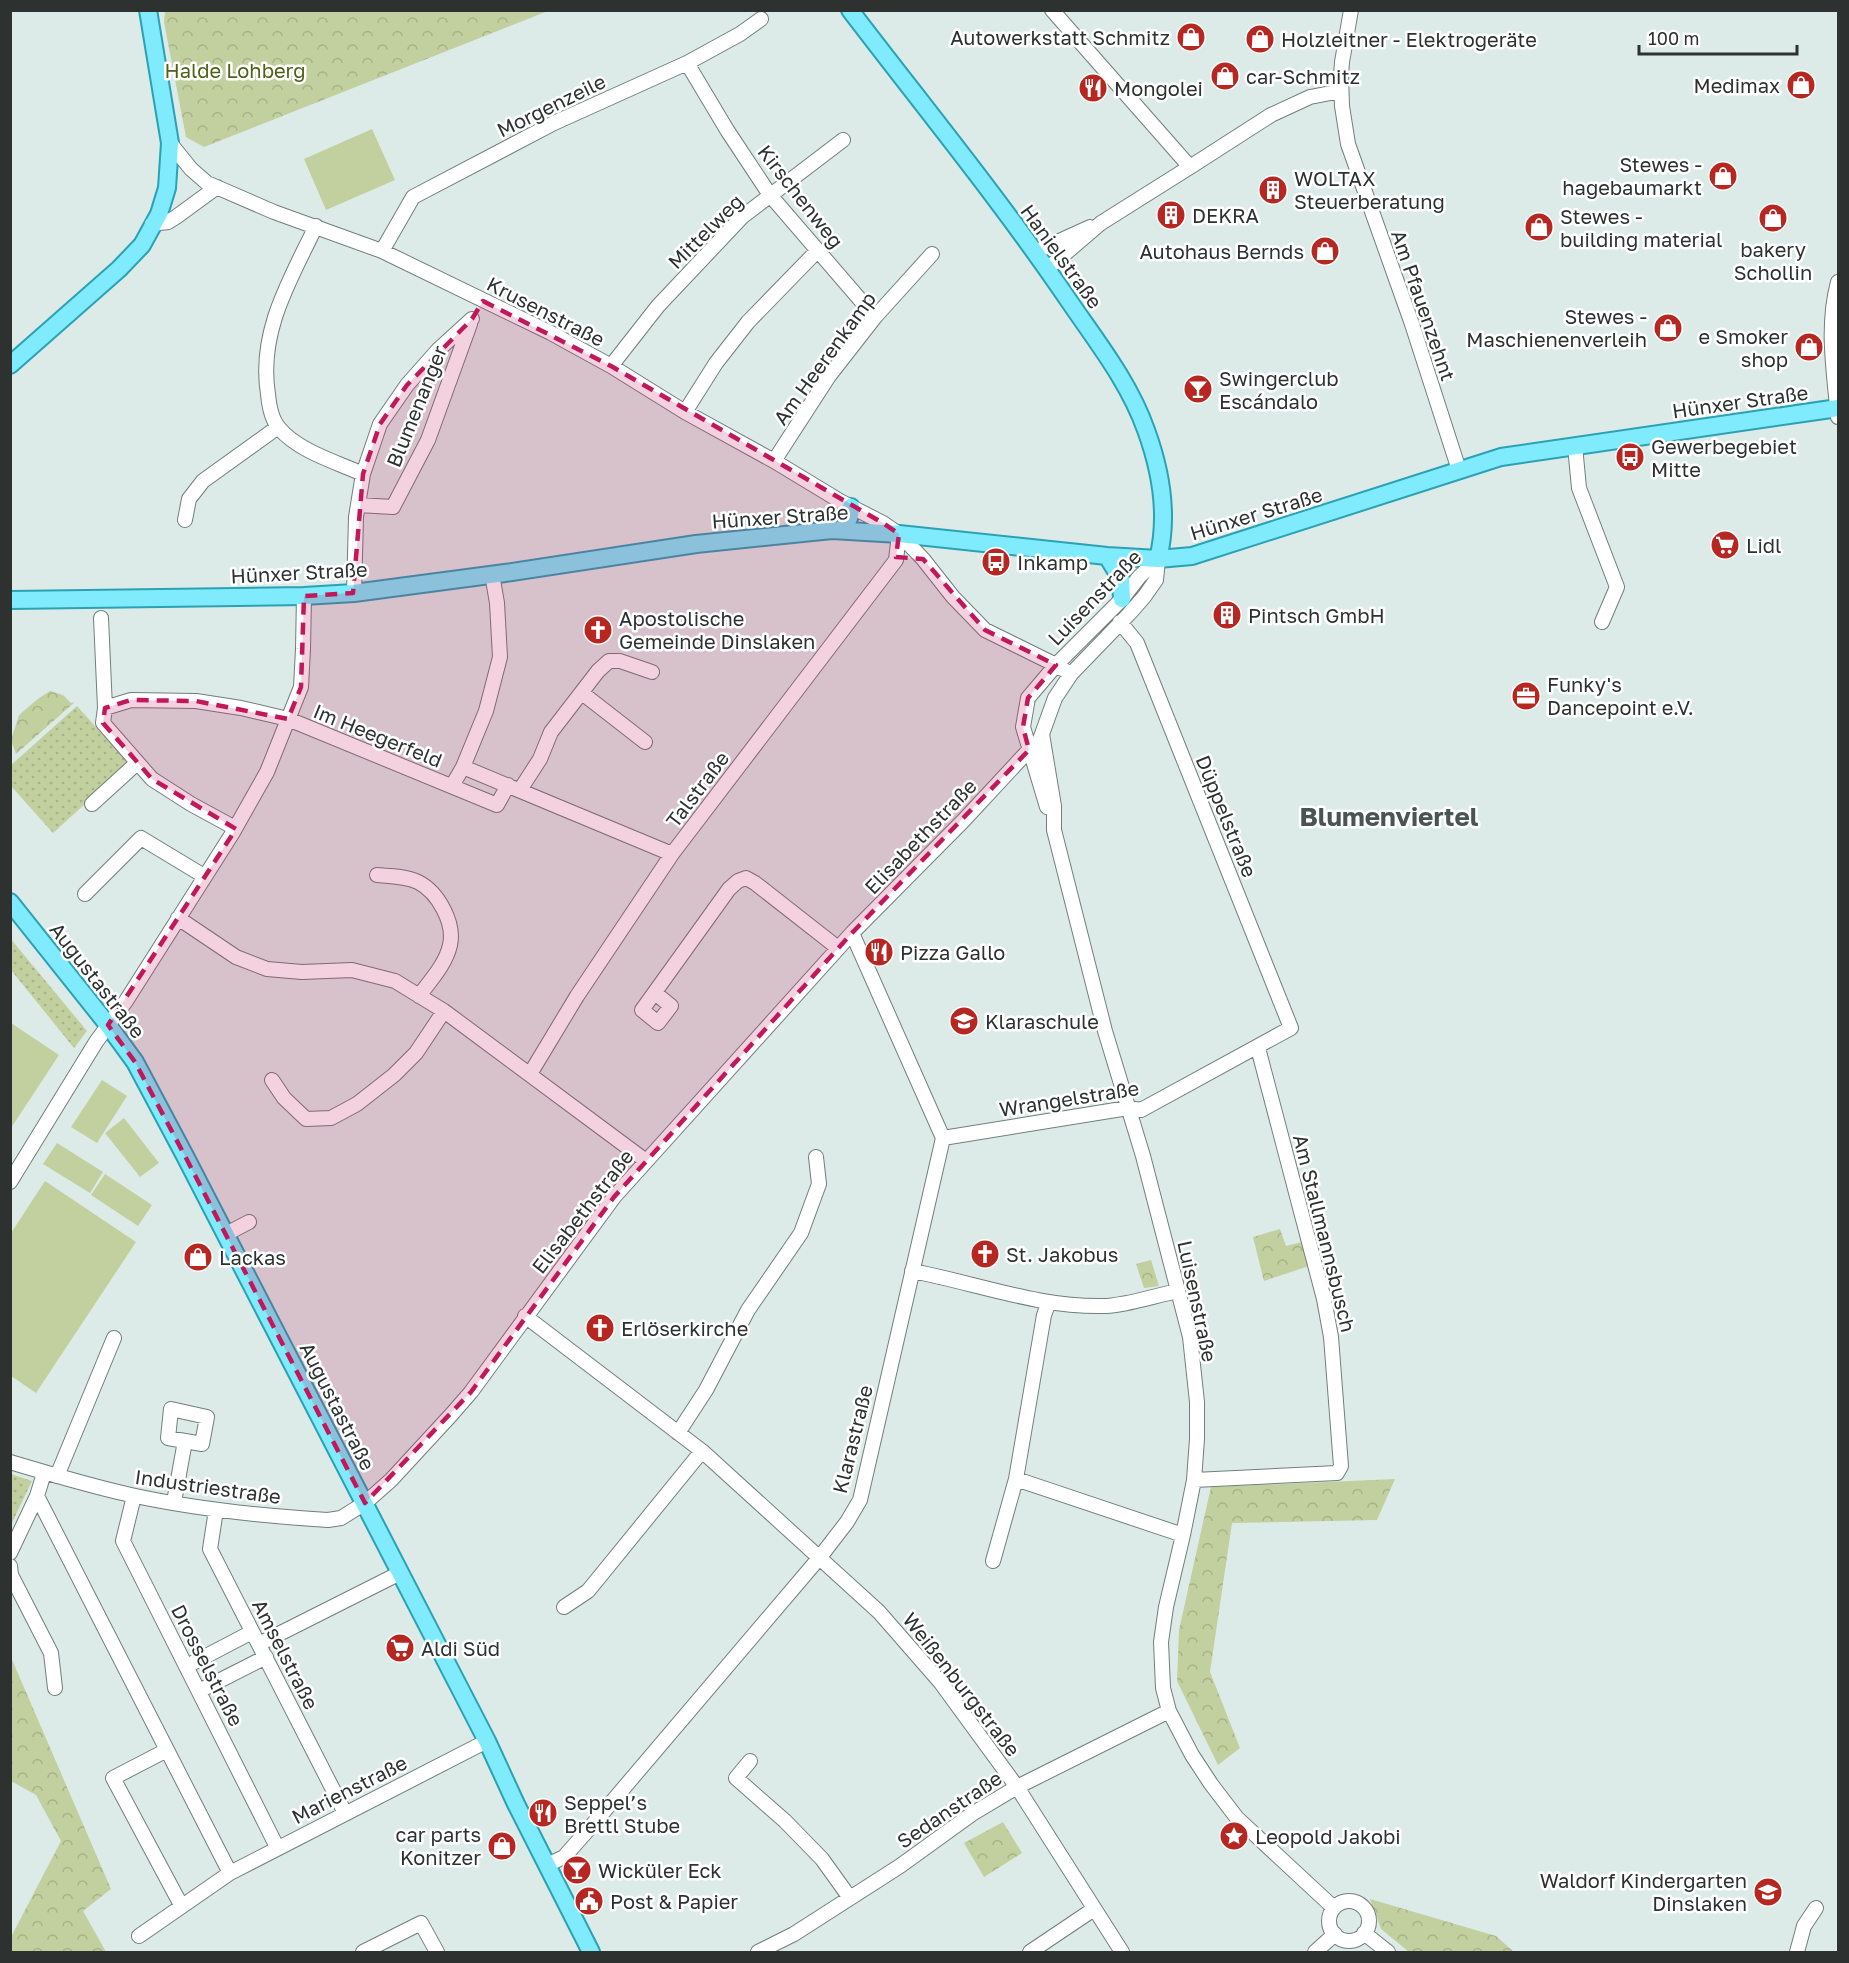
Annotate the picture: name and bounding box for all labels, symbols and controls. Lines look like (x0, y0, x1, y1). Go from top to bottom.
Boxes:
scale bar (1639, 18, 1796, 56)
shop icon: Autowerkstatt Schmitz (1175, 21, 1207, 53)
shop icon: Holzleitner - Elektrogeräte (1244, 23, 1276, 55)
place label: Autowerkstatt Schmitz (950, 25, 1170, 49)
place label: Holzleitner - Elektrogeräte (1281, 27, 1537, 51)
text: 100 m (1648, 27, 1699, 49)
park label: Halde Lohberg (165, 58, 305, 82)
shop icon: car-Schmitz (1209, 60, 1241, 92)
place label: car-Schmitz (1246, 64, 1360, 88)
street label: Morgenzeile (493, 68, 609, 142)
shop icon: Medimax (1785, 69, 1817, 101)
restaurant icon: Mongolei (1077, 72, 1109, 104)
place label: Medimax (1694, 73, 1780, 97)
place label: Mongolei (1114, 76, 1203, 100)
street label: Kirschenweg (753, 140, 849, 252)
place label: Stewes - hagebaumarkt (1562, 152, 1702, 199)
shop icon: Stewes - hagebaumarkt (1707, 160, 1739, 192)
place label: WOLTAX Steuerberatung (1294, 166, 1445, 213)
building icon: WOLTAX Steuerberatung (1257, 174, 1289, 206)
street label: Mittelweg (663, 189, 747, 273)
street label: Hanielstraße (1016, 199, 1108, 313)
building icon: DEKRA (1155, 199, 1187, 231)
shop icon: bakery Schollin (1757, 202, 1789, 234)
place label: DEKRA (1192, 203, 1259, 227)
place label: Stewes - building material (1560, 204, 1722, 251)
shop icon: Stewes - building material (1523, 211, 1555, 243)
street label: Am Pfauenzehnt (1387, 226, 1461, 384)
shop icon: Autohaus Bernds (1309, 235, 1341, 267)
place label: bakery Schollin (1734, 237, 1812, 284)
place label: Autohaus Bernds (1140, 239, 1304, 263)
street label: Krusenstraße (483, 271, 609, 351)
street label: Am Heerenkamp (768, 287, 880, 429)
place label: Stewes - Maschienenverleih (1466, 304, 1647, 351)
shop icon: Stewes - Maschienenverleih (1652, 312, 1684, 344)
place label: e Smoker shop (1699, 324, 1788, 371)
shop icon: e Smoker shop (1793, 331, 1825, 363)
street label: Blumenanger (381, 342, 451, 470)
place label: Swingerclub Escándalo (1219, 366, 1339, 413)
bar icon: Swingerclub Escándalo (1182, 373, 1214, 405)
street label: Hünxer Straße (1670, 380, 1810, 422)
place label: Gewerbegebiet Mitte (1651, 434, 1797, 481)
bus stop icon: Gewerbegebiet Mitte (1614, 441, 1646, 473)
street label: Hünxer Straße (1187, 481, 1325, 545)
street label: Hünxer Straße (711, 499, 849, 533)
supermarket icon: Lidl (1709, 529, 1741, 561)
place label: Lidl (1746, 533, 1781, 557)
street label: Luisenstraße (1042, 544, 1146, 650)
bus stop icon: Inkamp (980, 546, 1012, 578)
place label: Inkamp (1017, 550, 1088, 574)
street label: Hünxer Straße (230, 556, 368, 588)
building icon: Pintsch GmbH (1211, 599, 1243, 631)
place label: Pintsch GmbH (1248, 603, 1385, 627)
place label: Apostolische Gemeinde Dinslaken (619, 606, 815, 653)
church icon: Apostolische Gemeinde Dinslaken (582, 614, 614, 646)
place label: Funky's Dancepoint e.V. (1547, 672, 1694, 719)
office icon: Funky's Dancepoint e.V. (1510, 680, 1542, 712)
street label: Im Heegerfeld (310, 698, 446, 772)
street label: Talstraße (661, 746, 733, 832)
street label: Düppelstraße (1192, 752, 1262, 880)
street label: Elisabethstraße (859, 773, 981, 899)
district label: Blumenviertel (1299, 801, 1479, 832)
street label: Augustastraße (45, 917, 151, 1043)
restaurant icon: Pizza Gallo (863, 936, 895, 968)
place label: Pizza Gallo (900, 940, 1005, 964)
school or university icon: Klaraschule (948, 1005, 980, 1037)
place label: Klaraschule (985, 1009, 1099, 1033)
street label: Wrangelstraße (997, 1075, 1141, 1121)
street label: Am Stallmannsbusch (1289, 1132, 1361, 1334)
street label: Elisabethstraße (526, 1144, 638, 1278)
church icon: St. Jakobus (969, 1238, 1001, 1270)
street label: Luisenstraße (1173, 1238, 1223, 1364)
shop icon: Lackas (182, 1241, 214, 1273)
place label: St. Jakobus (1006, 1242, 1118, 1266)
place label: Lackas (219, 1245, 286, 1269)
church icon: Erlöserkirche (584, 1312, 616, 1344)
place label: Erlöserkirche (621, 1316, 748, 1340)
street label: Augustastraße (296, 1338, 380, 1474)
street label: Klarastraße (827, 1382, 877, 1496)
street label: Industriestraße (134, 1464, 282, 1508)
street label: Amselstraße (248, 1595, 324, 1713)
street label: Drosselstraße (167, 1600, 249, 1730)
street label: Weißenburgstraße (898, 1607, 1026, 1761)
supermarket icon: Aldi Süd (384, 1632, 416, 1664)
place label: Aldi Süd (421, 1636, 500, 1660)
street label: Marienstraße (287, 1750, 411, 1828)
street label: Sedanstraße (892, 1765, 1006, 1853)
place label: Seppel’s Brettl Stube (564, 1790, 680, 1837)
restaurant icon: Seppel’s Brettl Stube (527, 1797, 559, 1829)
place icon: Leopold Jakobi (1218, 1820, 1250, 1852)
place label: car parts Konitzer (396, 1822, 481, 1869)
place label: Leopold Jakobi (1255, 1824, 1401, 1848)
shop icon: car parts Konitzer (486, 1830, 518, 1862)
bar icon: Wicküler Eck (561, 1854, 593, 1886)
place label: Wicküler Eck (598, 1858, 722, 1882)
place label: Waldorf Kindergarten Dinslaken (1540, 1868, 1747, 1915)
school or university icon: Waldorf Kindergarten Dinslaken (1752, 1876, 1784, 1908)
public building icon: Post & Papier (573, 1885, 605, 1917)
place label: Post & Papier (610, 1889, 738, 1913)

